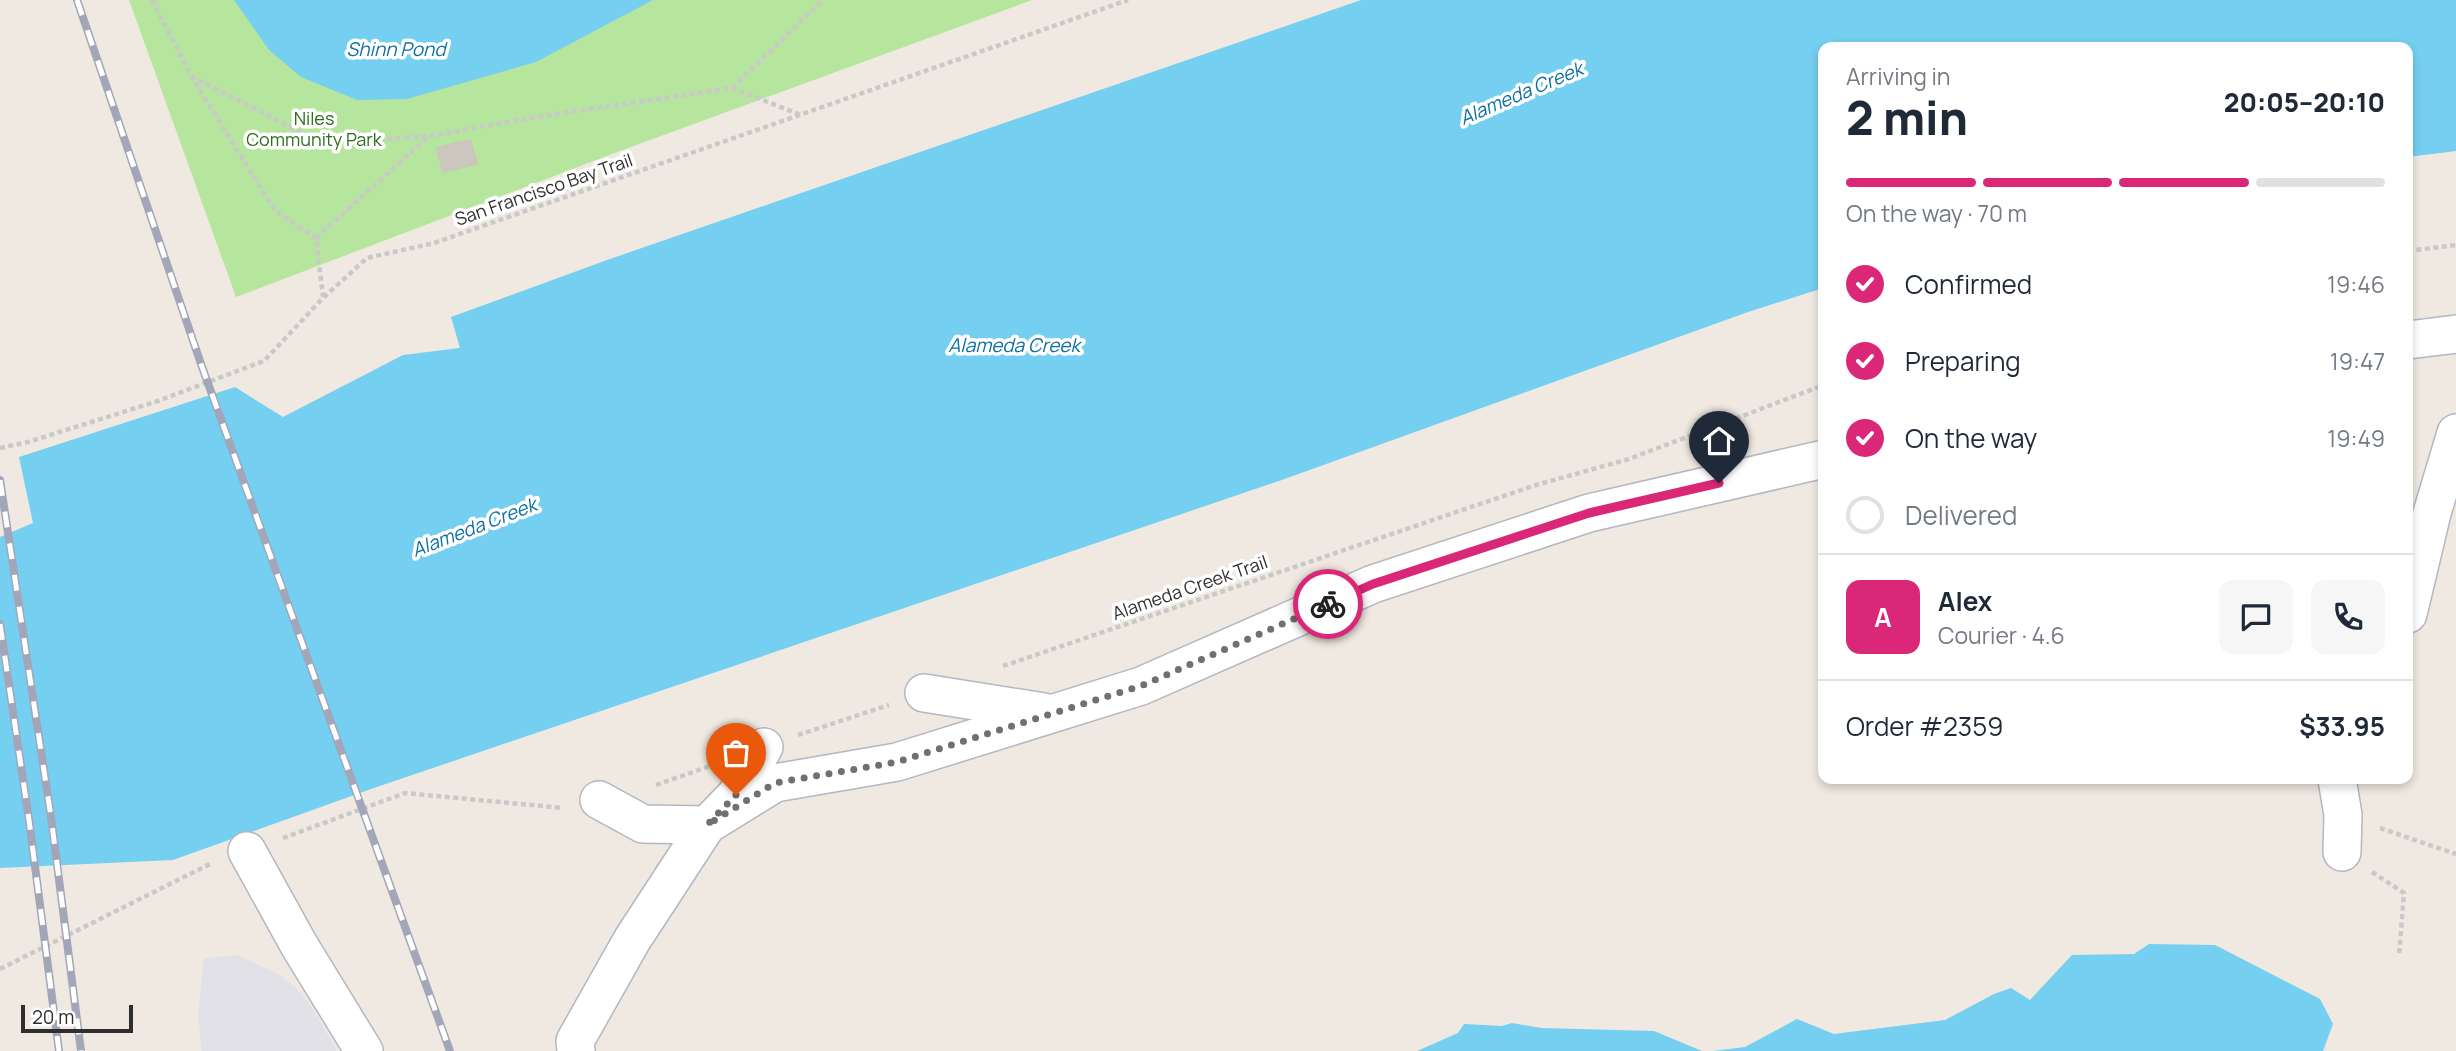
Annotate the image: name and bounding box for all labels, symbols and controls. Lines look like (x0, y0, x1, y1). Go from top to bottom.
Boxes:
water label: Shinn Pond (347, 36, 448, 62)
water label: Alameda Creek (1455, 54, 1589, 131)
text: Arriving in (1846, 60, 1951, 92)
text: 20:05–20:10 (2224, 84, 2385, 120)
text: 2 min (1846, 86, 1968, 149)
park label: Niles Community Park (246, 106, 383, 151)
street label: San Francisco Bay Trail (452, 147, 636, 231)
text: On the way · 70 m (1846, 197, 2027, 229)
icon: check (1846, 265, 1884, 303)
text: Confirmed (1905, 266, 2032, 302)
text: 19:46 (2327, 268, 2385, 300)
water label: Alameda Creek (948, 332, 1082, 358)
icon: check (1846, 342, 1884, 380)
text: Preparing (1905, 343, 2021, 379)
text: 19:47 (2330, 345, 2385, 377)
pin (1689, 411, 1749, 483)
icon: check (1846, 419, 1884, 457)
text: On the way (1905, 420, 2037, 456)
icon: home (1700, 422, 1738, 460)
text: 19:49 (2327, 422, 2385, 454)
water label: Alameda Creek (408, 490, 543, 563)
text: Delivered (1905, 497, 2017, 533)
street label: Alameda Creek Trail (1109, 549, 1271, 625)
courier (1293, 569, 1363, 639)
button: chat (2219, 580, 2293, 654)
button: phone (2311, 580, 2385, 654)
text: Alex (1938, 583, 1992, 619)
icon: bike (1309, 585, 1347, 623)
text: A (1874, 599, 1892, 635)
text: Courier · 4.6 (1938, 619, 2065, 651)
text: Order #2359 (1846, 708, 2003, 744)
text: $33.95 (2299, 708, 2385, 744)
pin (706, 723, 766, 795)
icon: bag (717, 734, 755, 772)
scale bar (21, 1002, 133, 1034)
text: 20 m (32, 1004, 74, 1030)

